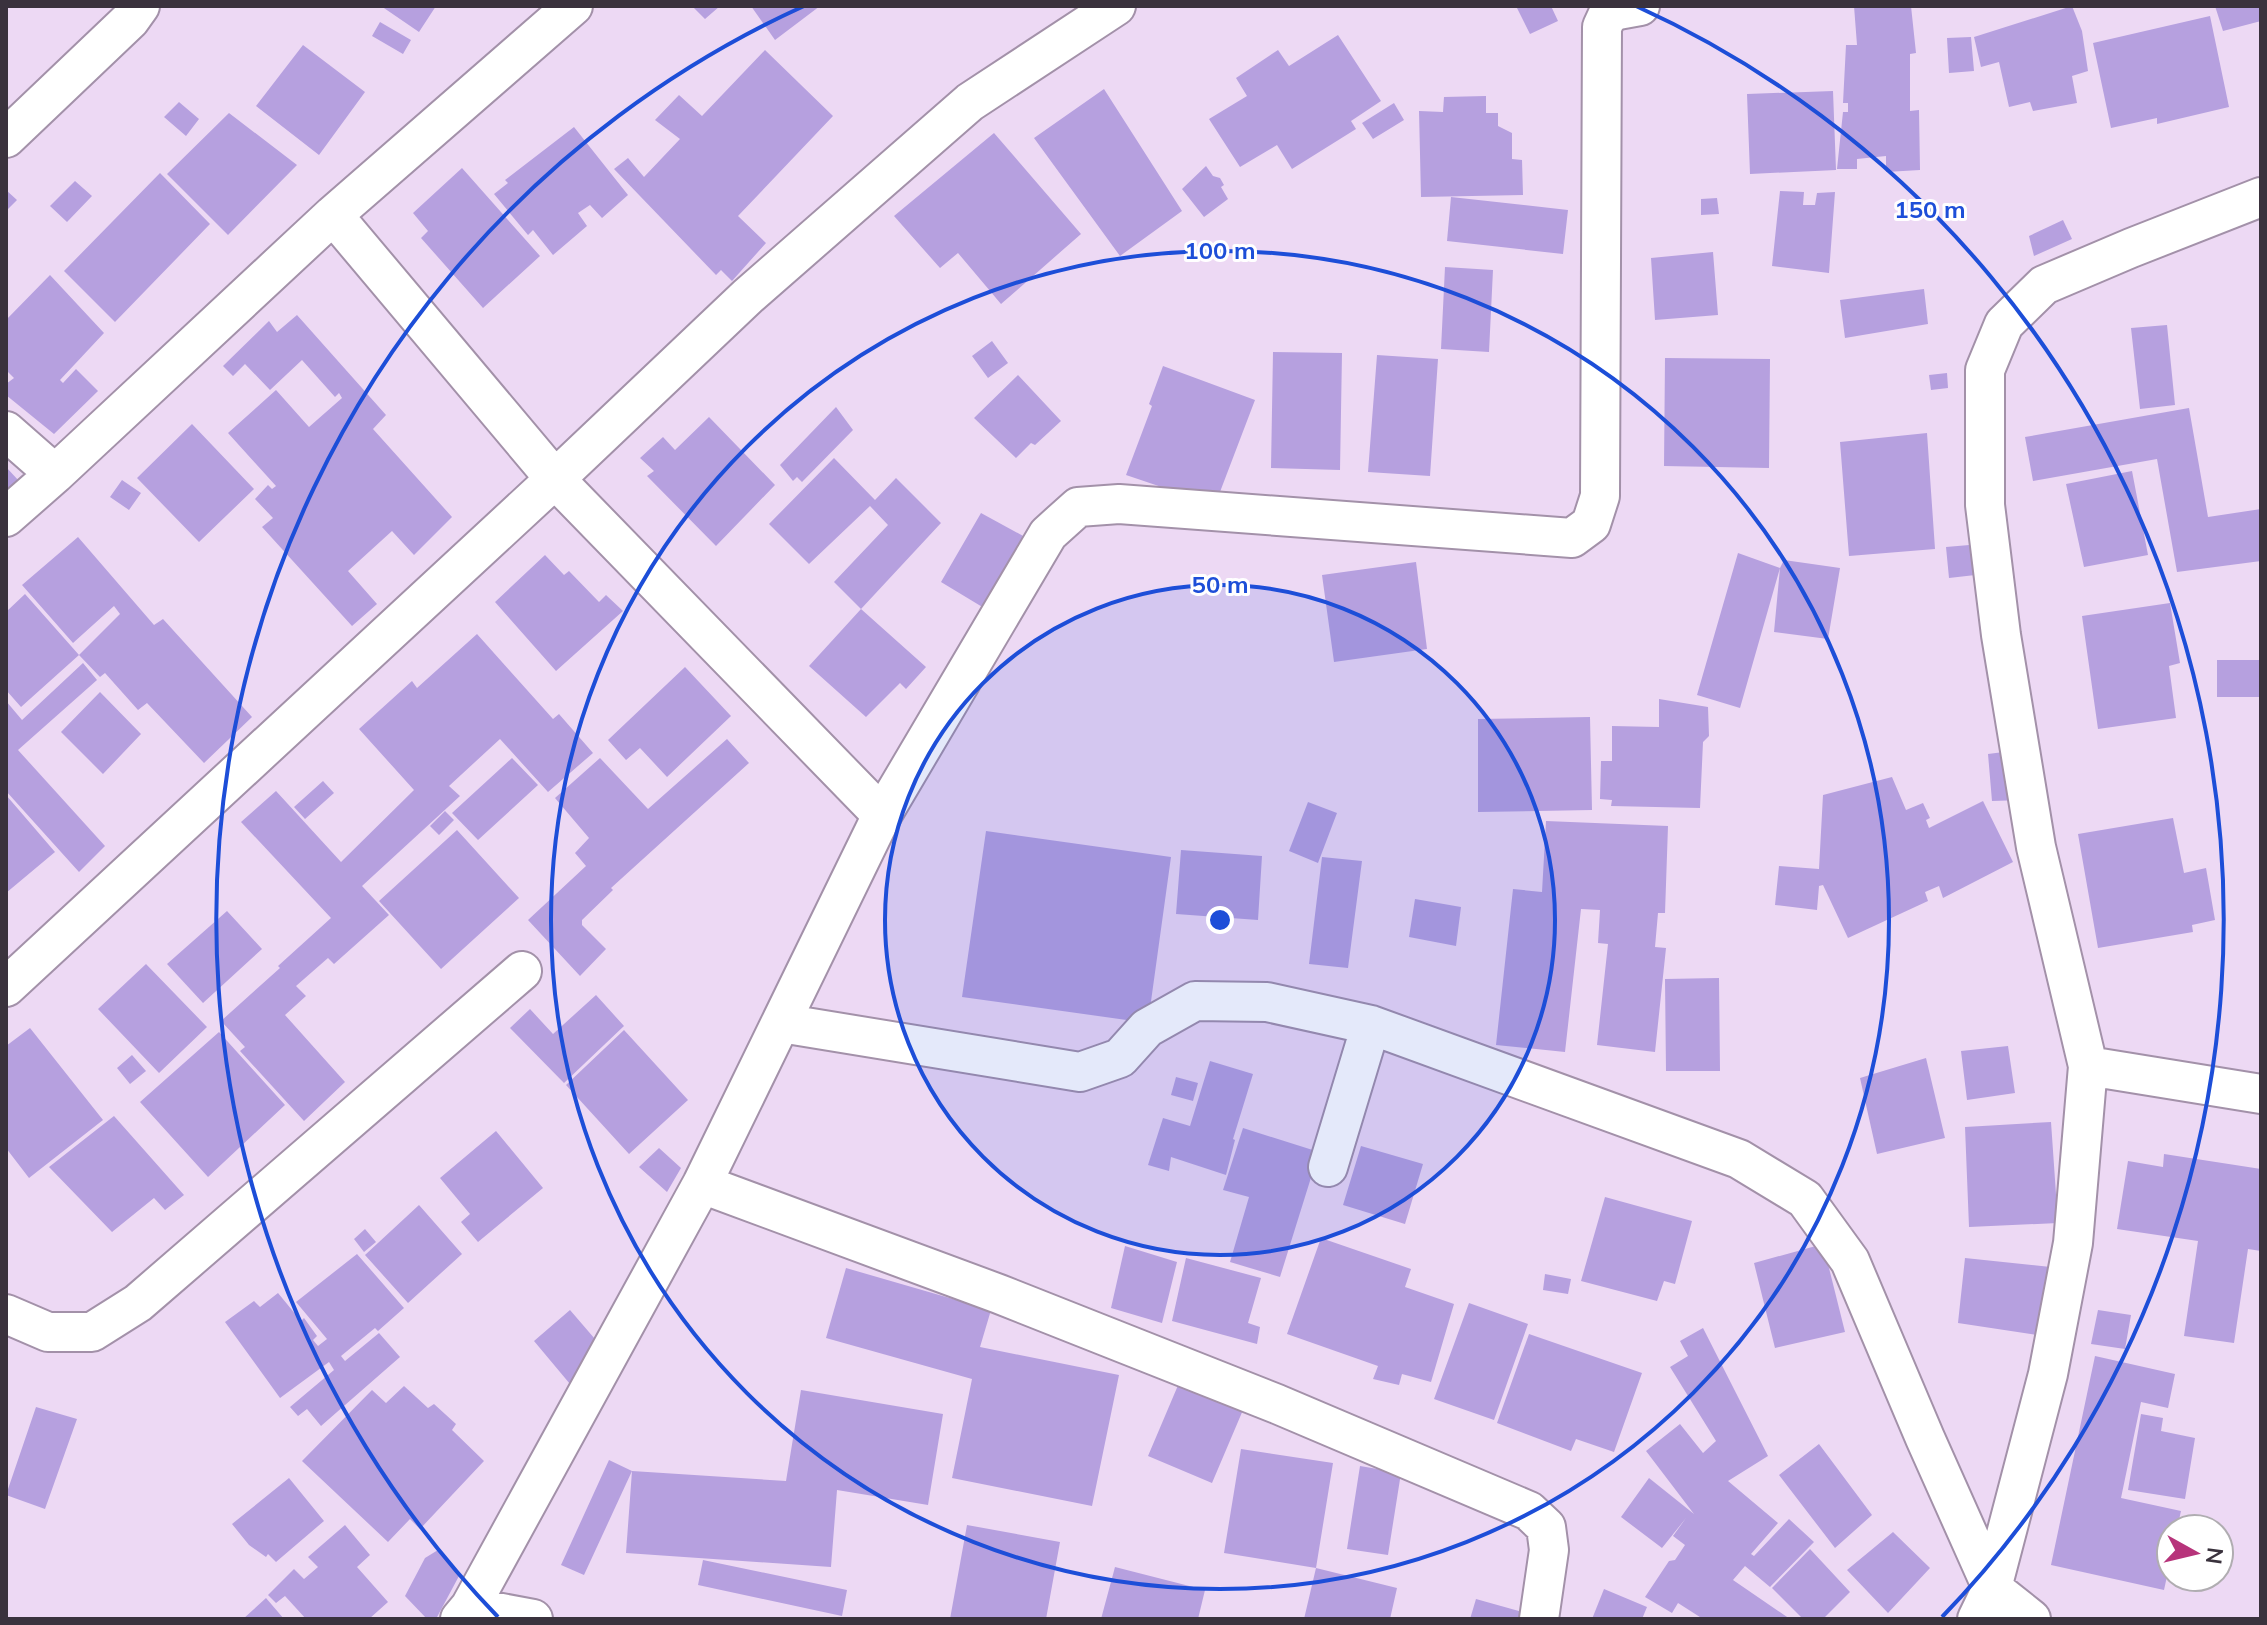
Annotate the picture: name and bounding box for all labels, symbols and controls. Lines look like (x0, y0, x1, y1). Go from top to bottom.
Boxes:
text: 150 m (1894, 194, 1966, 224)
text: 100 m (1184, 235, 1256, 265)
text: 50 m (1192, 569, 1248, 599)
centre of rings (1206, 906, 1234, 934)
north arrow (2155, 1513, 2235, 1593)
text: N (2200, 1546, 2230, 1566)

